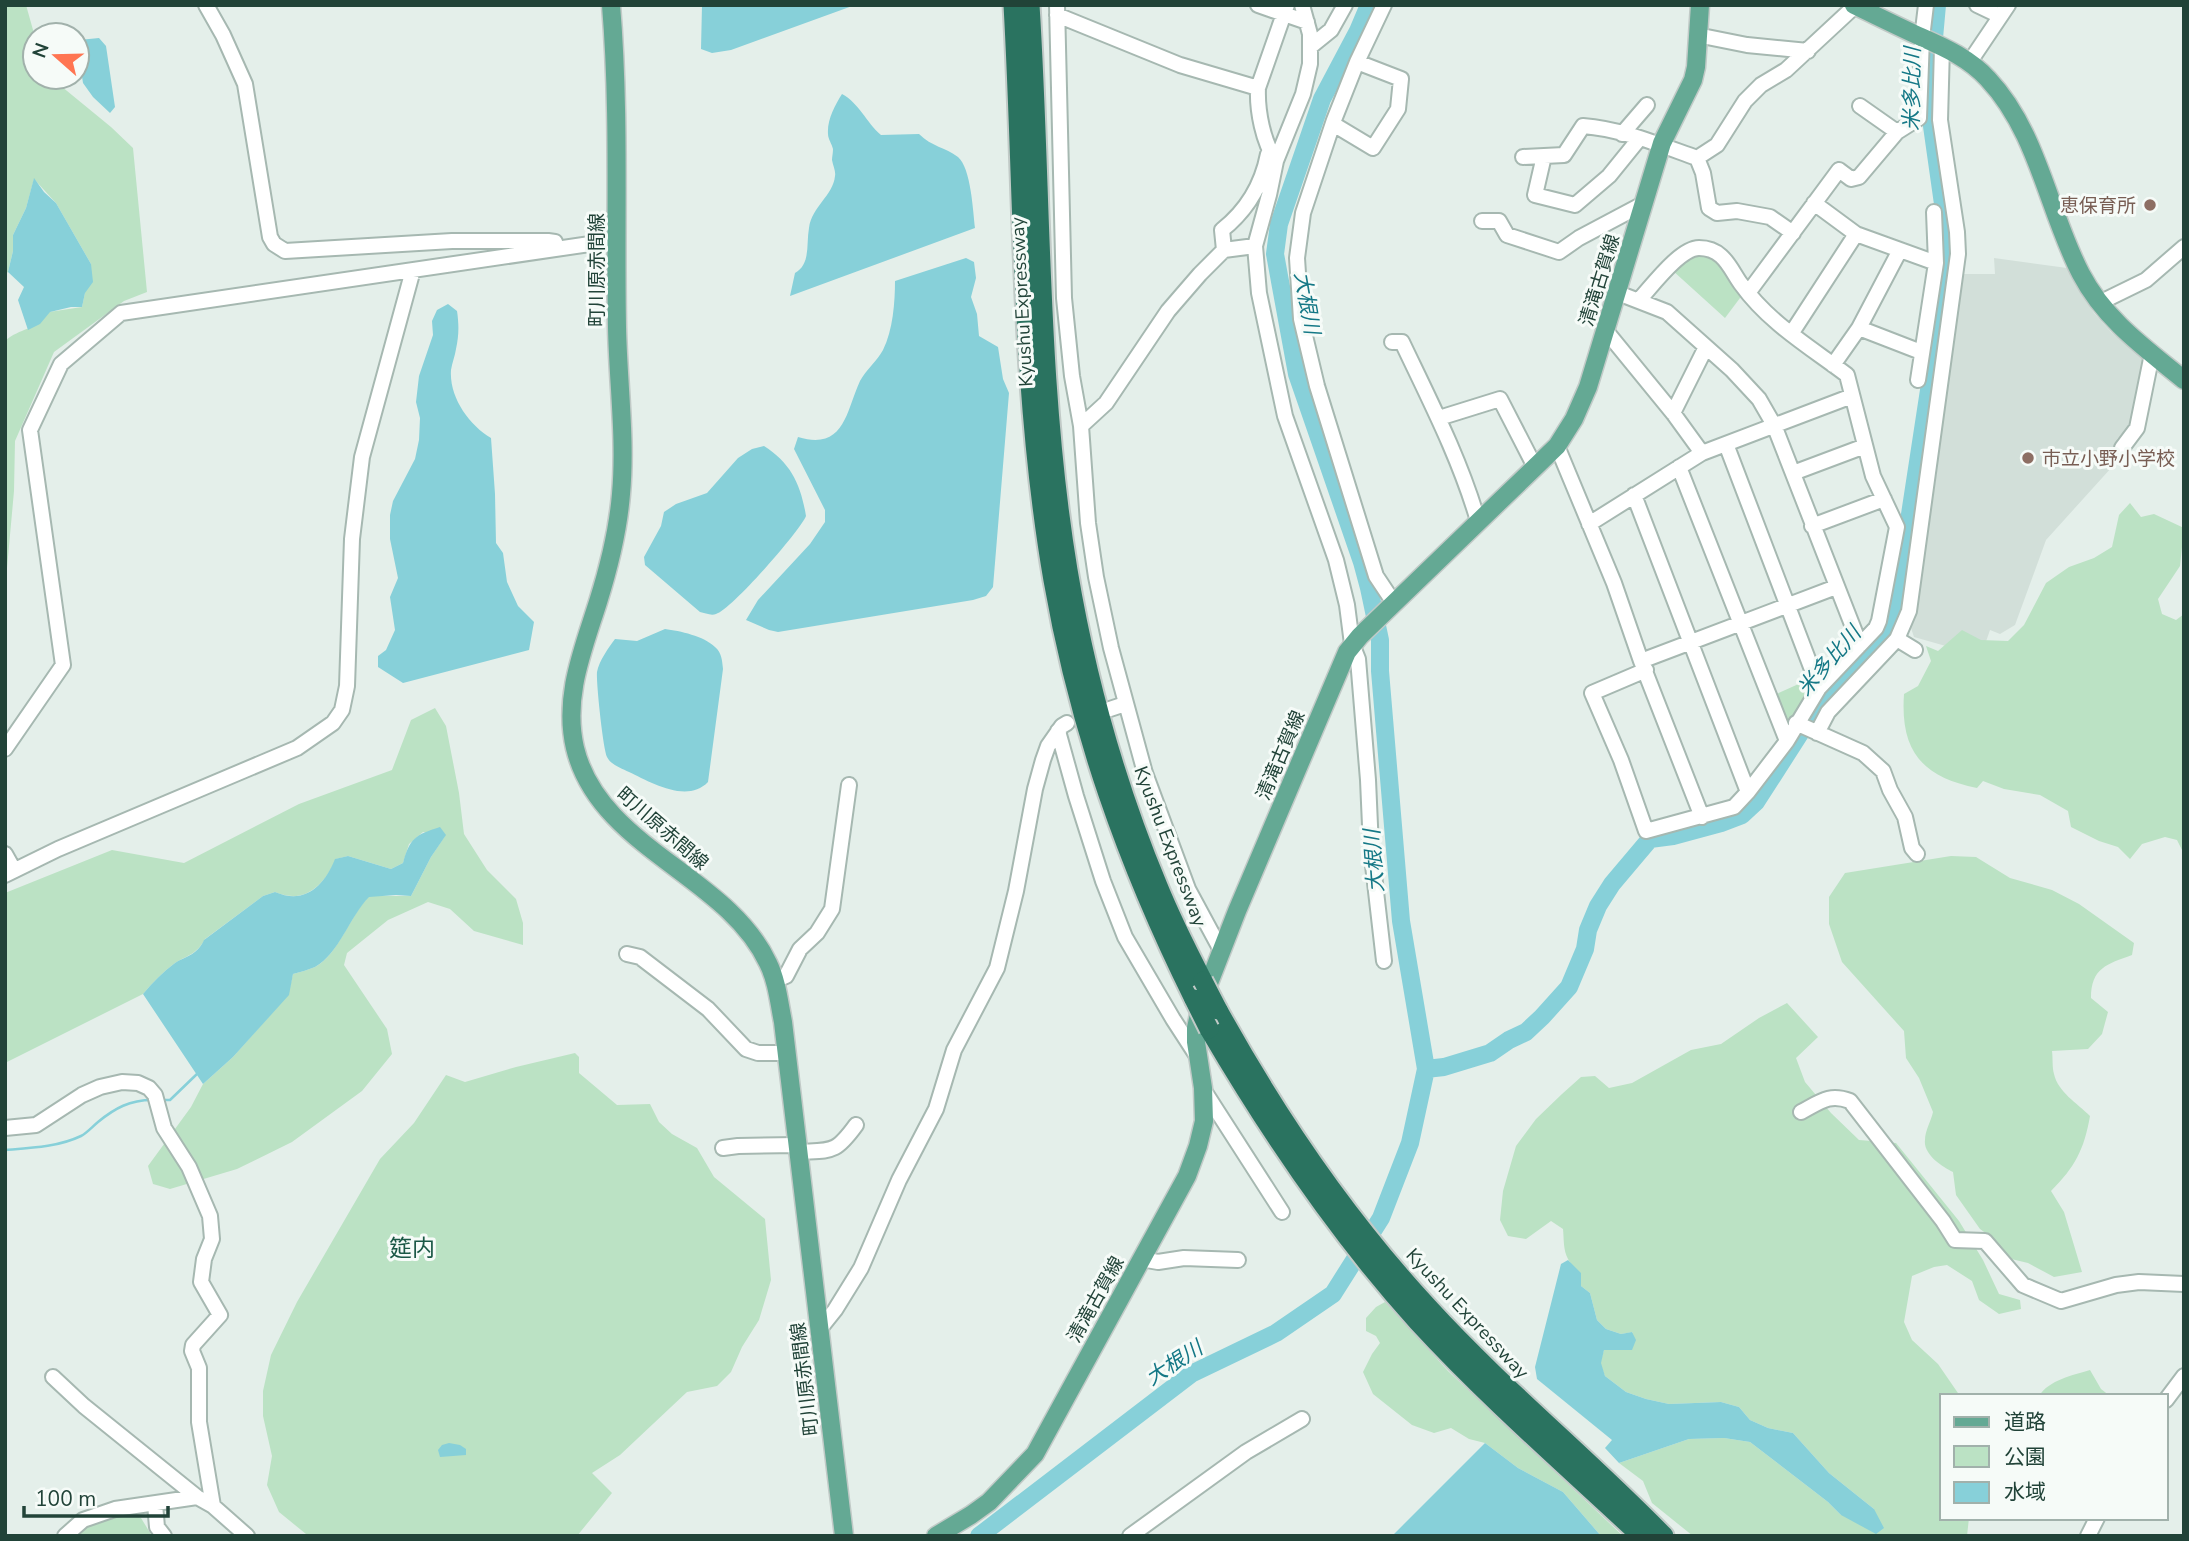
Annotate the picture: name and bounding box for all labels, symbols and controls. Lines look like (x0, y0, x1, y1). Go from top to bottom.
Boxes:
north arrow (21, 21, 91, 91)
text: N (26, 39, 56, 62)
water label: 米多比川 (1897, 45, 1927, 131)
place label: 恵保育所 (2060, 193, 2136, 219)
marker: 恵保育所 (2142, 197, 2158, 213)
street label: 町川原赤間線 (584, 213, 610, 327)
street label: Kyushu Expressway (1005, 216, 1039, 387)
street label: 清滝古賀線 (1574, 231, 1626, 330)
water label: 大根川 (1288, 270, 1327, 338)
place label: 市立小野小学校 (2042, 446, 2175, 472)
marker: 市立小野小学校 (2020, 450, 2036, 466)
water label: 米多比川 (1791, 619, 1868, 702)
street label: 清滝古賀線 (1250, 707, 1311, 804)
street label: Kyushu Expressway (1128, 762, 1213, 930)
street label: 町川原赤間線 (611, 782, 714, 876)
water label: 大根川 (1358, 827, 1390, 893)
district label: 筵内 (389, 1233, 435, 1264)
street label: Kyushu Expressway (1400, 1243, 1535, 1385)
street label: 清滝古賀線 (1061, 1252, 1130, 1347)
street label: 町川原赤間線 (785, 1321, 825, 1437)
water label: 大根川 (1140, 1333, 1210, 1392)
legend (1940, 1394, 2168, 1520)
text: 道路 (2004, 1408, 2046, 1436)
text: 公園 (2004, 1443, 2046, 1471)
scale bar (24, 1474, 168, 1518)
text: 水域 (2004, 1478, 2046, 1506)
text: 100 m (35, 1485, 96, 1513)

